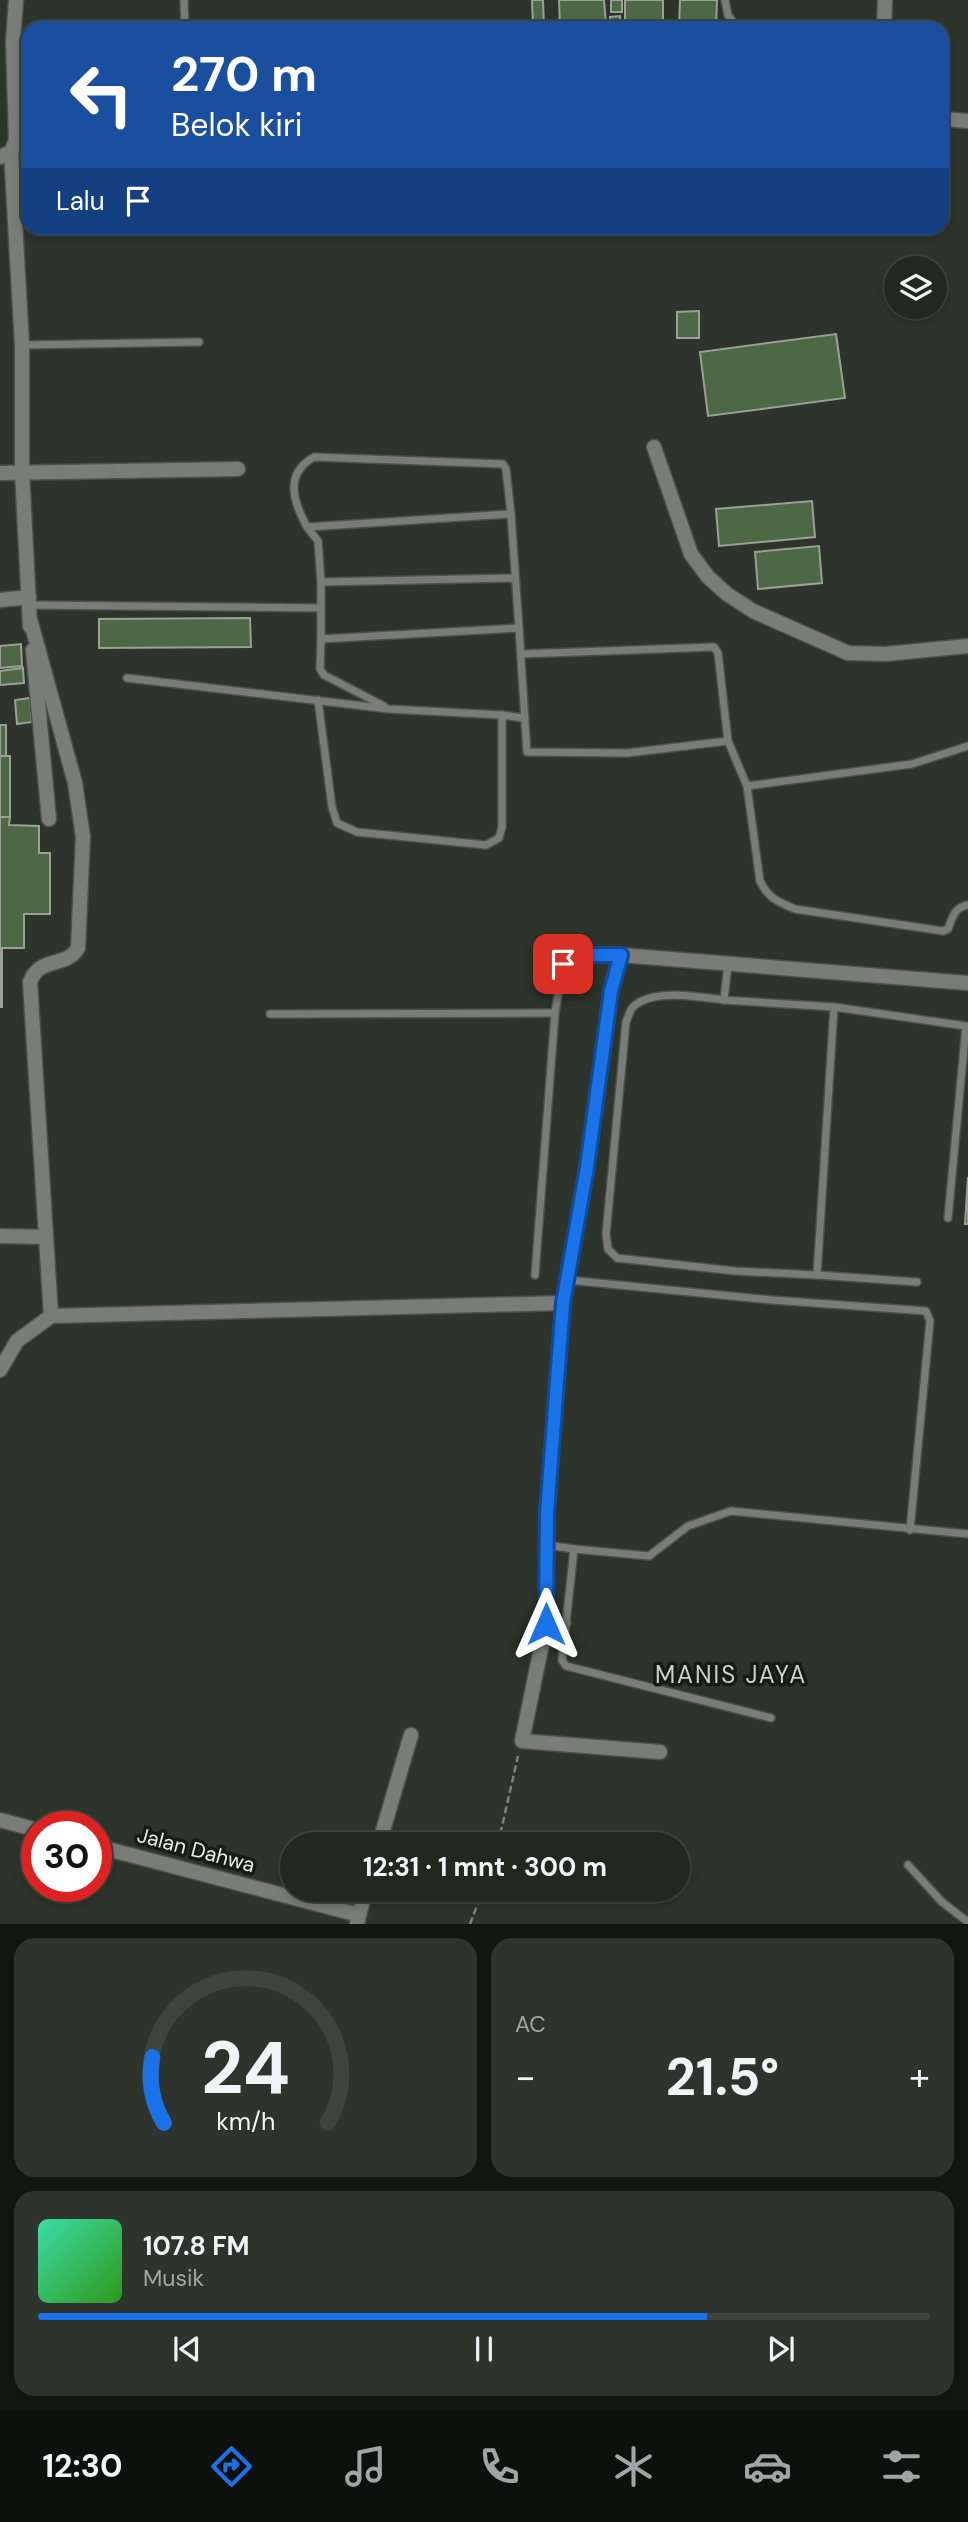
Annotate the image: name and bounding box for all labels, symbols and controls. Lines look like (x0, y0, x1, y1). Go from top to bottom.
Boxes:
text: 270 m (171, 42, 317, 106)
icon: left (56, 49, 147, 140)
text: Belok kiri (171, 104, 303, 146)
icon: arrive (119, 182, 157, 220)
text: Lalu (56, 184, 105, 218)
map controls (884, 256, 947, 319)
button: layers (884, 256, 947, 319)
pin (533, 934, 593, 994)
icon: arrive (544, 945, 582, 983)
position arrow (509, 1587, 583, 1661)
district label: MANIS JAYA (655, 1659, 807, 1690)
speed limit sign: 30 (21, 1811, 112, 1902)
street label: Jalan Dahwa (134, 1821, 258, 1879)
text: 12:31 · 1 mnt · 300 m (363, 1850, 607, 1884)
text: AC (515, 2009, 546, 2039)
text: 24 (201, 2022, 290, 2117)
text: 21.5° (666, 2043, 779, 2111)
text: − (515, 2052, 536, 2102)
text: + (909, 2052, 930, 2102)
text: km/h (216, 2105, 275, 2138)
text: 107.8 FM (143, 2229, 250, 2263)
text: Musik (143, 2263, 204, 2293)
icon: previous (168, 2330, 206, 2368)
icon: pause (465, 2330, 503, 2368)
icon: next (762, 2330, 800, 2368)
icon: directions (207, 2442, 256, 2491)
icon: music (341, 2442, 390, 2491)
icon: phone (475, 2442, 524, 2491)
icon: climate (609, 2442, 658, 2491)
icon: car (743, 2442, 792, 2491)
icon: filters (877, 2442, 926, 2491)
text: 12:30 (42, 2445, 123, 2487)

